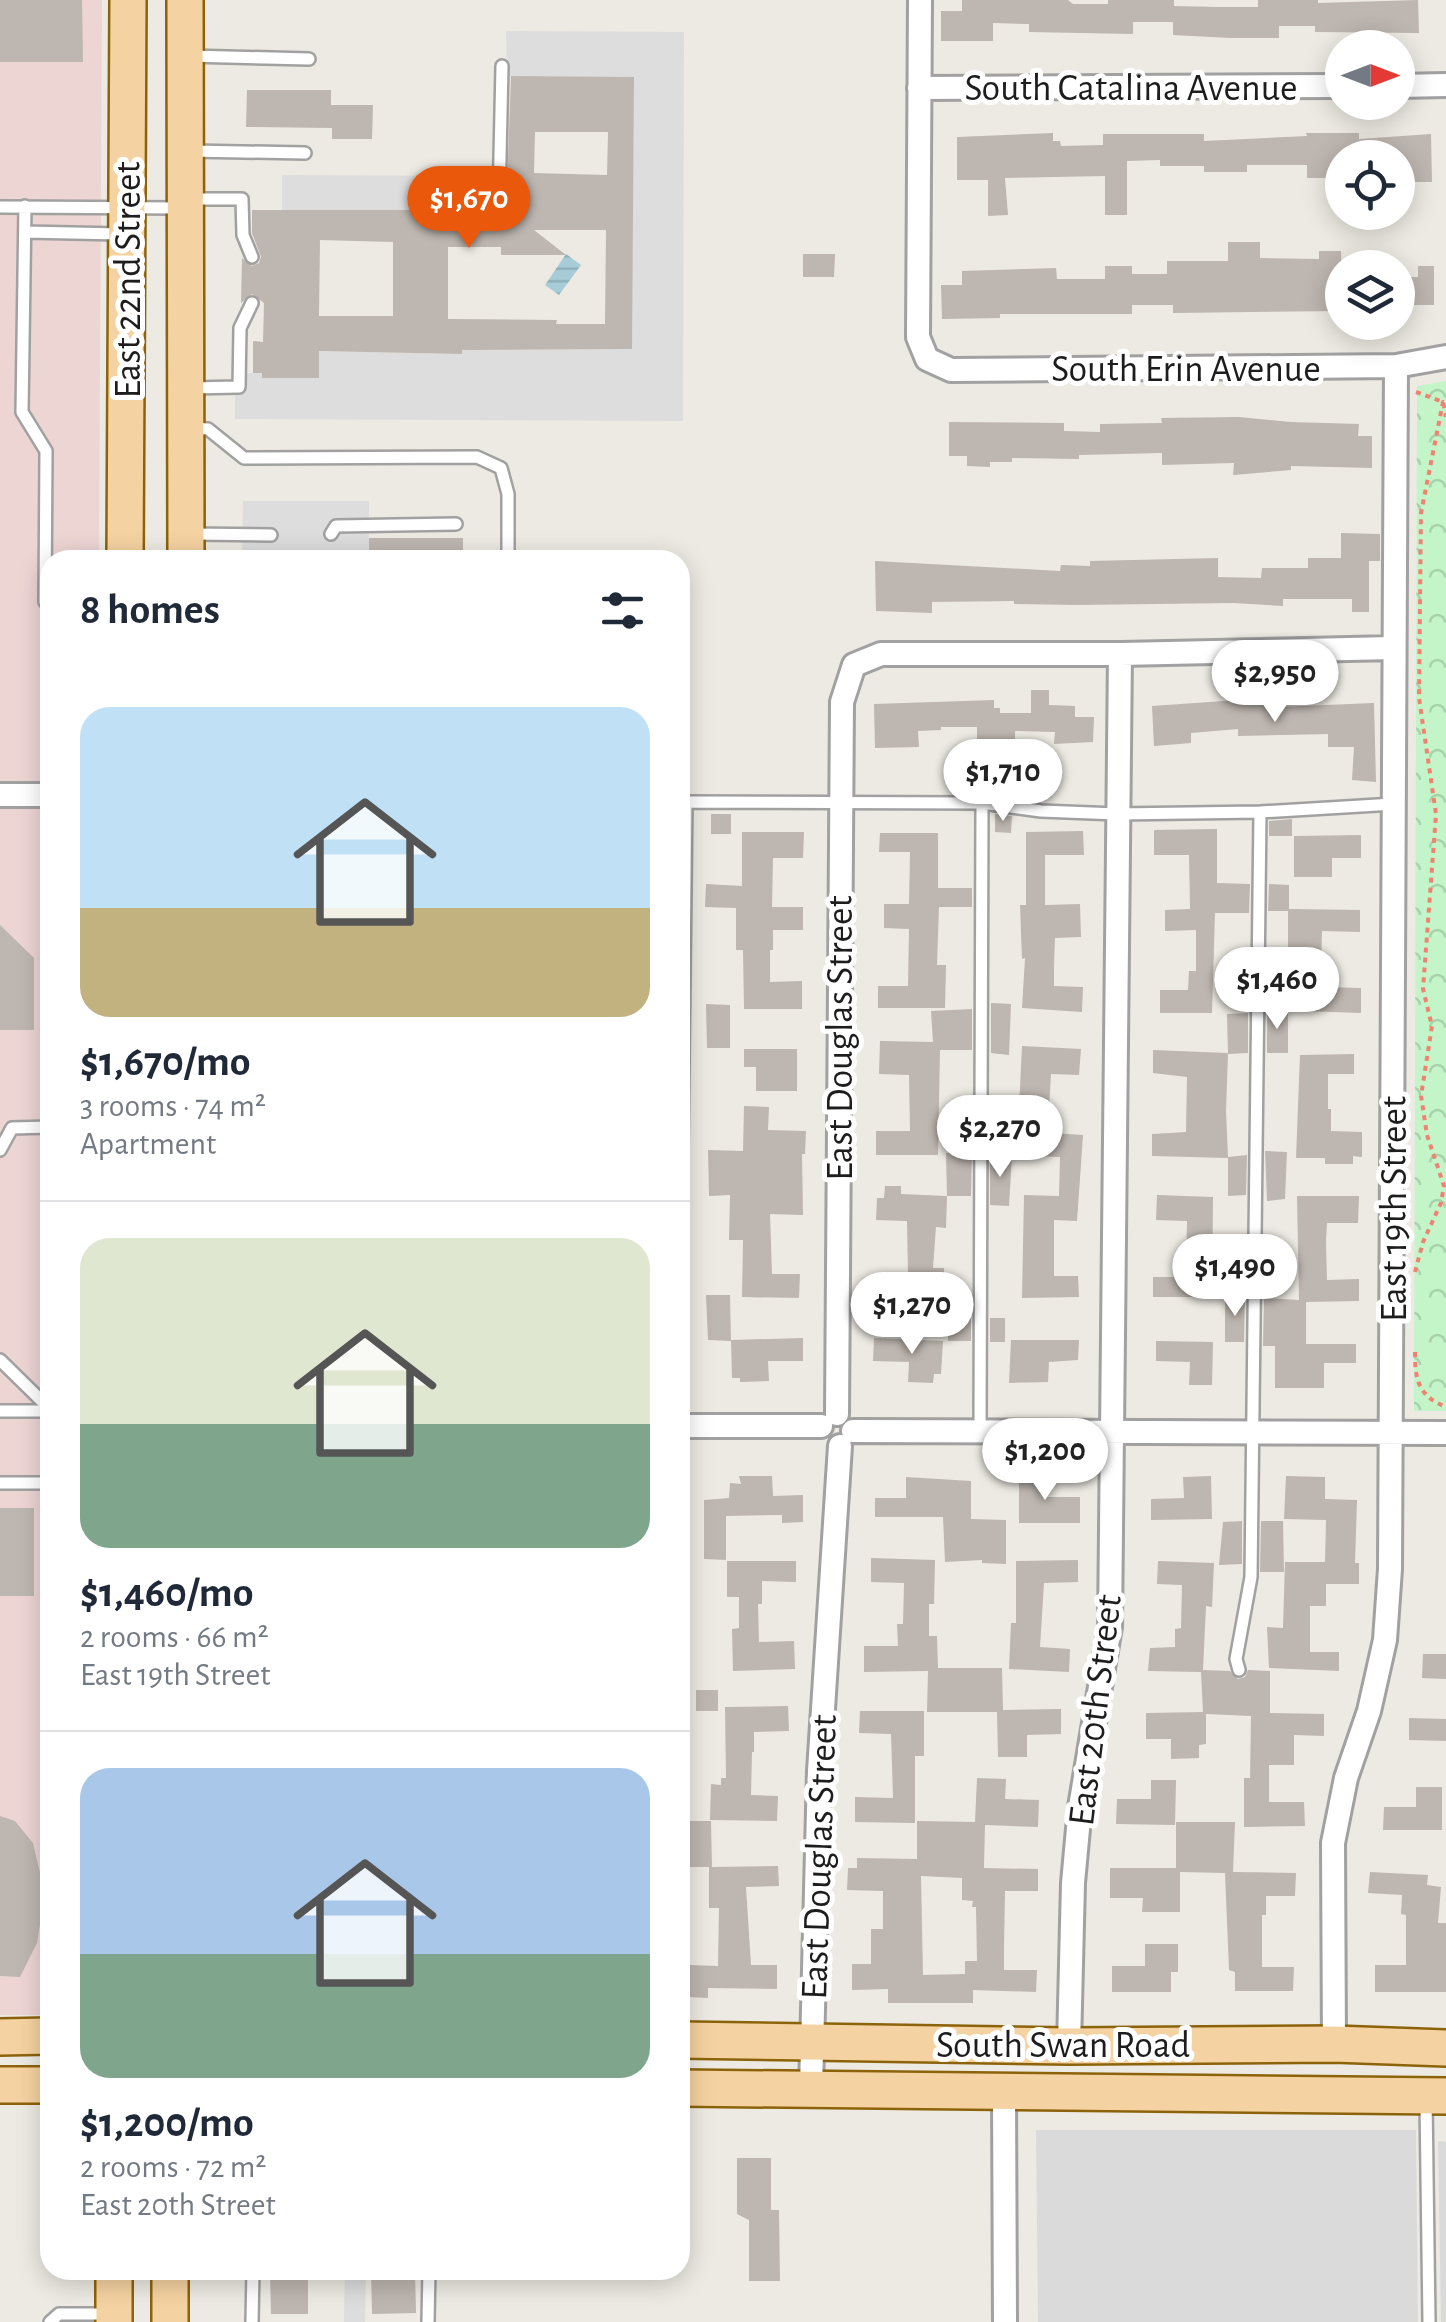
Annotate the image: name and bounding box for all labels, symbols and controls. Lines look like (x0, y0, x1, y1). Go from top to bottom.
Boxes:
north arrow (1325, 30, 1415, 120)
map controls (1325, 30, 1415, 340)
street label: South Catalina Avenue (964, 70, 1298, 108)
button: locate (1325, 140, 1415, 230)
street label: East 22nd Street (110, 161, 148, 399)
pin: $1,670 (388, 166, 550, 251)
text: $1,670 (429, 182, 509, 214)
button: layers (1325, 250, 1415, 340)
street label: South Erin Avenue (1051, 351, 1321, 389)
icon: filters (595, 583, 650, 638)
text: 8 homes (80, 589, 220, 631)
pin: $2,950 (1194, 640, 1356, 725)
text: $2,950 (1234, 656, 1316, 688)
pin: $1,710 (922, 739, 1084, 824)
text: $1,710 (965, 755, 1041, 787)
icon: home (275, 772, 455, 952)
street label: East Douglas Street (822, 895, 860, 1181)
pin: $1,460 (1196, 947, 1358, 1032)
text: $1,460 (1236, 963, 1318, 995)
text: $1,670/mo (80, 1041, 251, 1083)
text: 3 rooms · 74 m² (80, 1090, 266, 1122)
pin: $2,270 (919, 1095, 1081, 1180)
street label: East 19th Street (1376, 1096, 1414, 1322)
text: $2,270 (959, 1111, 1041, 1143)
text: Apartment (80, 1128, 216, 1160)
pin: $1,490 (1154, 1234, 1316, 1319)
text: $1,490 (1194, 1250, 1276, 1282)
pin: $1,270 (831, 1272, 993, 1357)
text: $1,270 (873, 1288, 951, 1320)
icon: home (275, 1303, 455, 1483)
pin: $1,200 (964, 1418, 1126, 1503)
text: $1,200 (1004, 1434, 1086, 1466)
text: $1,460/mo (80, 1572, 254, 1614)
street label: East 20th Street (1063, 1593, 1129, 1828)
text: 2 rooms · 66 m² (80, 1621, 269, 1653)
text: East 19th Street (80, 1659, 270, 1691)
street label: East Douglas Street (796, 1714, 844, 2000)
icon: home (275, 1833, 455, 2013)
street label: South Swan Road (936, 2027, 1190, 2065)
text: $1,200/mo (80, 2102, 254, 2144)
text: 2 rooms · 72 m² (80, 2151, 267, 2183)
text: East 20th Street (80, 2189, 276, 2221)

